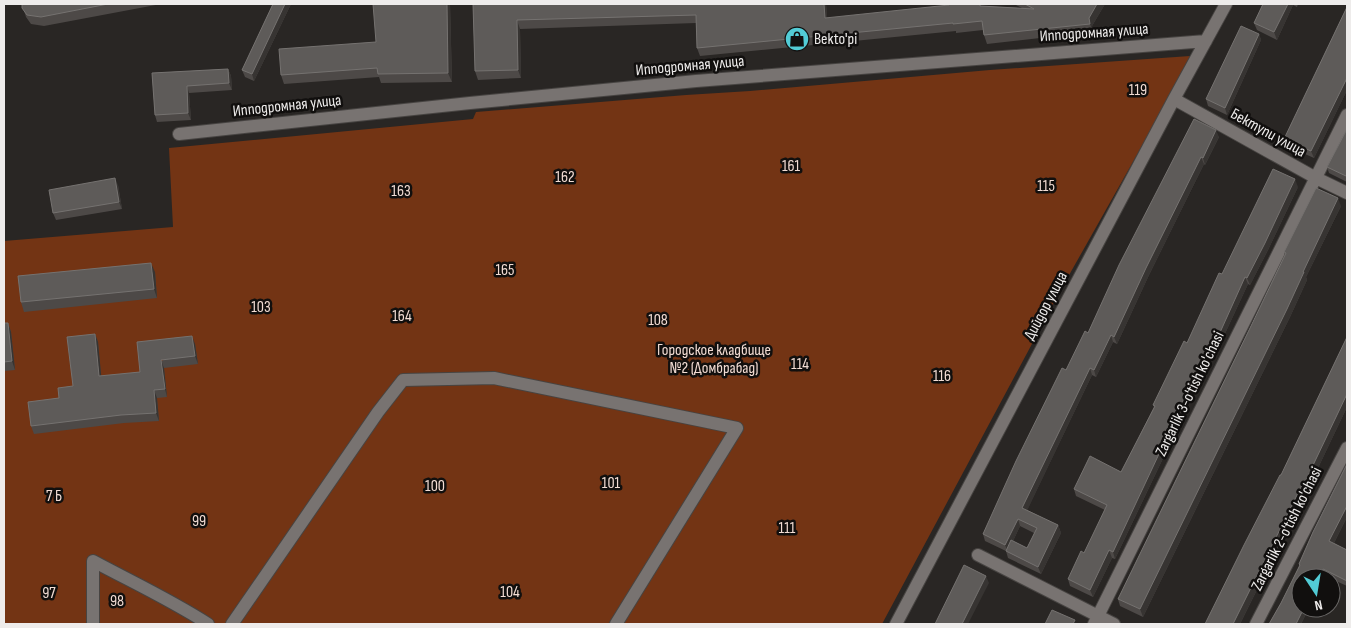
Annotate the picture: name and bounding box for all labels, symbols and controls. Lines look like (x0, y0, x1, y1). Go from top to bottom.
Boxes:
street label: Ипподромная улица (1039, 20, 1149, 46)
shop icon: Bekto'pi (784, 26, 810, 52)
place label: Bekto'pi (814, 30, 857, 49)
street label: Ипподромная улица (635, 52, 745, 80)
park label: 119 (1129, 81, 1147, 100)
street label: Ипподромная улица (232, 91, 342, 121)
street label: Бектупи улица (1227, 105, 1309, 161)
park label: 161 (782, 157, 800, 176)
park label: 162 (555, 168, 575, 187)
park label: 115 (1037, 177, 1055, 196)
park label: 163 (391, 182, 411, 201)
park label: 165 (495, 261, 515, 280)
street label: Дийдор улица (1020, 269, 1072, 343)
park label: 103 (251, 298, 271, 317)
park label: 164 (392, 307, 412, 326)
park label: 108 (648, 311, 668, 330)
street label: Zargarlik 3-o'tish ko'chasi (1152, 328, 1228, 460)
park label: Городское кладбище №2 (Домбрабад) (657, 341, 771, 378)
park label: 114 (791, 355, 809, 374)
park label: 116 (933, 367, 951, 386)
street label: Zargarlik 2-o'tish ko'chasi (1248, 464, 1326, 594)
park label: 101 (602, 474, 621, 493)
park label: 100 (425, 477, 445, 496)
park label: 7 Б (46, 487, 62, 506)
park label: 99 (192, 512, 206, 531)
park label: 111 (779, 519, 796, 538)
north arrow (1291, 568, 1341, 618)
park label: 104 (500, 583, 520, 602)
park label: 97 (42, 584, 56, 603)
park label: 98 (110, 592, 124, 611)
text: N (1313, 596, 1324, 614)

